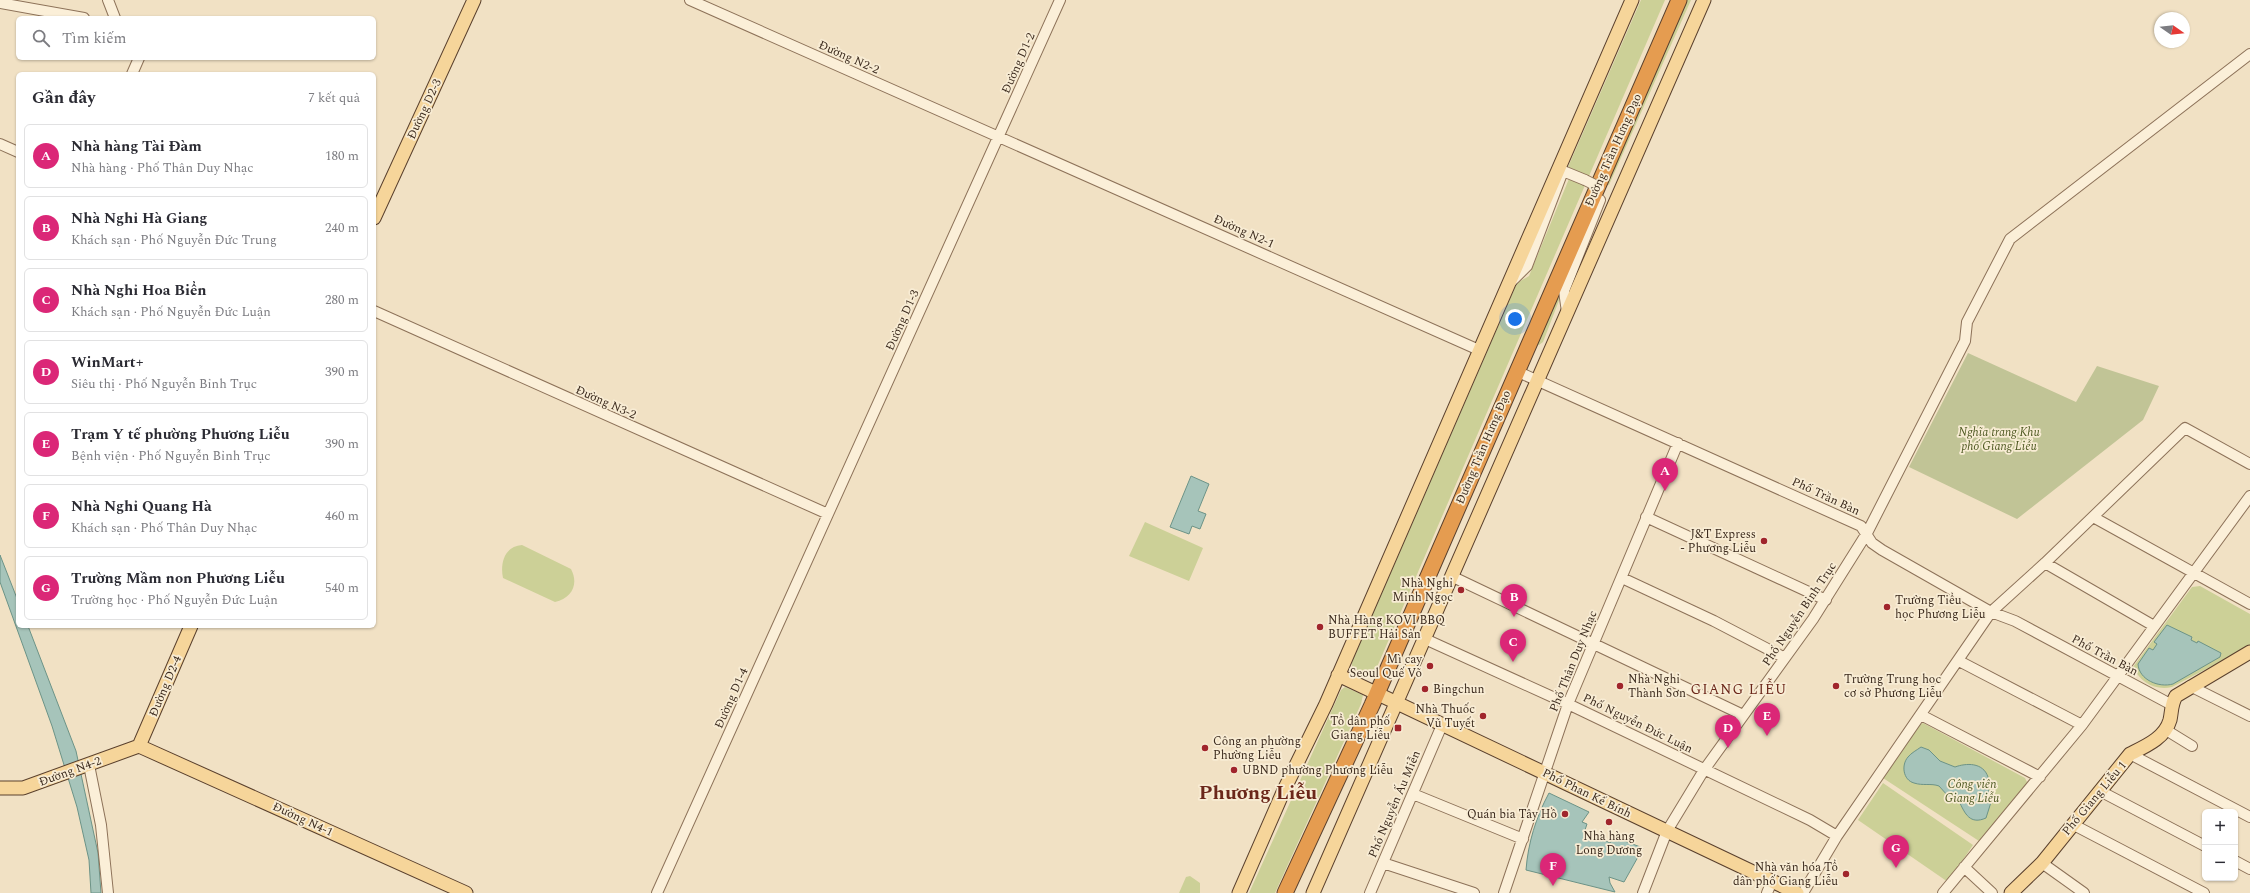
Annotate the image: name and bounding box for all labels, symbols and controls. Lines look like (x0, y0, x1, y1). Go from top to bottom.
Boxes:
north arrow (2154, 12, 2190, 48)
search box (16, 16, 376, 60)
icon: search (30, 27, 52, 49)
text: Tìm kiếm (62, 27, 126, 50)
street label: Đường D1-2 (997, 30, 1040, 97)
street label: Đường N2-2 (815, 36, 882, 79)
street label: Đường D2-3 (402, 76, 447, 143)
text: Gần đây (32, 85, 95, 111)
text: 7 kết quả (308, 88, 360, 108)
street label: Đường Trần Hưng Đạo (1580, 91, 1647, 210)
text: Nhà hàng Tài Đàm (71, 135, 202, 158)
text: A (41, 146, 51, 166)
text: 180 m (325, 146, 359, 166)
text: Nhà hàng · Phố Thân Duy Nhạc (71, 158, 254, 178)
text: Nhà Nghỉ Hà Giang (71, 207, 208, 230)
street label: Đường N2-1 (1210, 210, 1277, 253)
text: B (41, 218, 51, 238)
text: 240 m (325, 218, 359, 238)
text: Khách sạn · Phố Nguyễn Đức Trung (71, 230, 277, 250)
text: Nhà Nghỉ Hoa Biển (71, 279, 207, 302)
street label: Đường D1-3 (881, 287, 924, 354)
text: C (41, 290, 51, 310)
text: 280 m (325, 290, 359, 310)
text: Khách sạn · Phố Nguyễn Đức Luận (71, 302, 271, 322)
your location (1505, 309, 1525, 329)
text: WinMart+ (71, 351, 144, 374)
text: D (41, 362, 51, 382)
text: 390 m (325, 362, 359, 382)
text: Siêu thị · Phố Nguyễn Bỉnh Trục (71, 374, 257, 394)
street label: Đường N3-2 (572, 381, 639, 424)
street label: Đường Trần Hưng Đạo (1451, 387, 1516, 507)
text: Trạm Y tế phường Phương Liễu (71, 423, 290, 446)
park label: Nghĩa trang Khu phố Giang Liễu (1958, 423, 2040, 456)
text: E (42, 434, 50, 454)
text: 390 m (325, 434, 359, 454)
text: Bệnh viện · Phố Nguyễn Bỉnh Trục (71, 446, 271, 466)
pin: A (1652, 458, 1678, 491)
street label: Phố Trần Bàn (1789, 472, 1863, 521)
text: Nhà Nghỉ Quang Hà (71, 495, 212, 518)
text: F (42, 506, 50, 526)
text: 460 m (325, 506, 359, 526)
text: Khách sạn · Phố Thân Duy Nhạc (71, 518, 257, 538)
place label: J&T Express - Phương Liễu (1680, 525, 1756, 558)
marker: J&T Express - Phương Liễu (1759, 536, 1769, 546)
street label: Phố Nguyễn Bỉnh Trục (1757, 558, 1842, 670)
text: Trường Mầm non Phương Liễu (71, 567, 285, 590)
place label: Nhà Nghỉ Minh Ngọc (1392, 574, 1453, 607)
text: G (41, 578, 51, 598)
text: 540 m (325, 578, 359, 598)
pin: B (1501, 584, 1527, 617)
marker: Nhà Nghỉ Minh Ngọc (1456, 585, 1466, 595)
text: Trường học · Phố Nguyễn Đức Luận (71, 590, 278, 610)
place label: Trường Tiểu học Phương Liễu (1895, 591, 1986, 624)
marker: Trường Tiểu học Phương Liễu (1882, 602, 1892, 612)
street label: Phố Thân Duy Nhạc (1544, 607, 1603, 715)
place label: Nhà Hàng KOVI BBQ BUFFET Hải Sản (1328, 611, 1445, 644)
marker: Nhà Hàng KOVI BBQ BUFFET Hải Sản (1315, 622, 1325, 632)
pin: C (1500, 629, 1526, 662)
street label: Phố Trần Bàn (2068, 630, 2142, 681)
place label: Mì cay Seoul Quế Võ (1350, 650, 1423, 683)
street label: Đường D2-4 (144, 653, 187, 720)
marker: Mì cay Seoul Quế Võ (1425, 661, 1435, 671)
street label: Đường D1-4 (710, 665, 753, 732)
place label: Nhà Nghỉ Thành Sơn (1628, 670, 1686, 703)
place label: Trường Trung học cơ sở Phương Liễu (1844, 670, 1942, 703)
district label: GIANG LIỄU (1691, 678, 1787, 700)
place label: Bingchun (1433, 680, 1484, 699)
marker: Nhà Nghỉ Thành Sơn (1615, 681, 1625, 691)
marker: Trường Trung học cơ sở Phương Liễu (1831, 681, 1841, 691)
marker: Bingchun (1420, 684, 1430, 694)
street label: Phố Nguyễn Đức Luận (1579, 688, 1696, 758)
place label: Nhà Thuốc Vũ Tuyết (1416, 700, 1475, 733)
pin: E (1754, 703, 1780, 736)
marker: Nhà Thuốc Vũ Tuyết (1478, 711, 1488, 721)
place label: Tổ dân phố Giang Liễu (1330, 712, 1391, 745)
pin: D (1715, 715, 1741, 748)
marker: Tổ dân phố Giang Liễu (1393, 723, 1403, 733)
place label: Công an phường Phường Liễu (1213, 732, 1301, 765)
marker: Công an phường Phường Liễu (1200, 743, 1210, 753)
street label: Phố Nguyễn Ấu Miễn (1363, 747, 1426, 861)
street label: Đường N4-2 (36, 751, 104, 792)
street label: Phố Giang Liễu 1 (2057, 757, 2131, 840)
place label: UBND phường Phương Liễu (1242, 761, 1393, 780)
street label: Phố Phan Kế Bính (1539, 764, 1635, 823)
marker: UBND phường Phương Liễu (1229, 765, 1239, 775)
park label: Công viên Giang Liễu (1945, 775, 2000, 808)
district label: Phương Liễu (1199, 778, 1317, 808)
street label: Đường N4-1 (269, 797, 336, 842)
place label: Quán bia Tây Hồ (1467, 805, 1557, 824)
marker: Quán bia Tây Hồ (1560, 809, 1570, 819)
map controls (2202, 809, 2238, 881)
button: + (2202, 809, 2238, 845)
marker: Nhà hàng Long Dương (1604, 817, 1614, 827)
place label: Nhà hàng Long Dương (1576, 827, 1642, 860)
pin: G (1883, 835, 1909, 868)
button: − (2202, 845, 2238, 881)
pin: F (1540, 853, 1566, 886)
place label: Nhà văn hóa Tổ dân phố Giang Liễu (1733, 858, 1838, 891)
marker: Nhà văn hóa Tổ dân phố Giang Liễu (1841, 869, 1851, 879)

